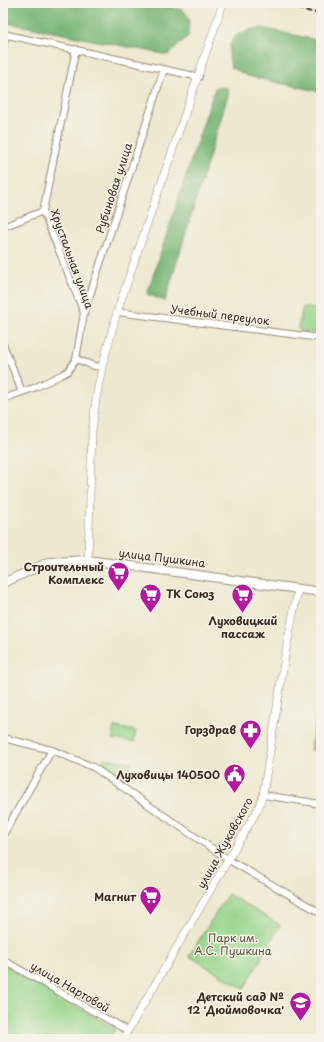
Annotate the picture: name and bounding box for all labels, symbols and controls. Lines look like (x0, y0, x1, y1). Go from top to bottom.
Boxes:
street label: Рубиновая улица (91, 140, 136, 235)
street label: Хрустальная улица (47, 207, 98, 311)
street label: Учебный переулок (170, 300, 271, 329)
street label: улица Пушкина (118, 544, 206, 571)
place label: Строительный Комплекс (24, 558, 104, 588)
supermarket icon: Строительный Комплекс (106, 560, 132, 593)
supermarket icon: ТК Союз (138, 581, 164, 614)
supermarket icon: Луховицкий пассаж (230, 582, 256, 615)
place label: ТК Союз (166, 585, 214, 602)
place label: Луховицкий пассаж (209, 612, 278, 642)
pharmacy icon: Горздрав (238, 717, 264, 750)
place label: Горздрав (185, 721, 236, 738)
public building icon: Луховицы 140500 (222, 762, 248, 795)
place label: Луховицы 140500 (116, 766, 220, 783)
street label: улица Жуковского (192, 794, 257, 891)
supermarket icon: Магнит (138, 884, 164, 917)
place label: Магнит (94, 888, 136, 905)
park label: Парк им. А.С. Пушкина (194, 929, 272, 959)
street label: улица Нартовой (28, 957, 113, 1016)
place label: Детский сад № 12 'Дюймовочка' (187, 988, 285, 1018)
school or university icon: Детский сад № 12 'Дюймовочка' (287, 990, 313, 1023)

